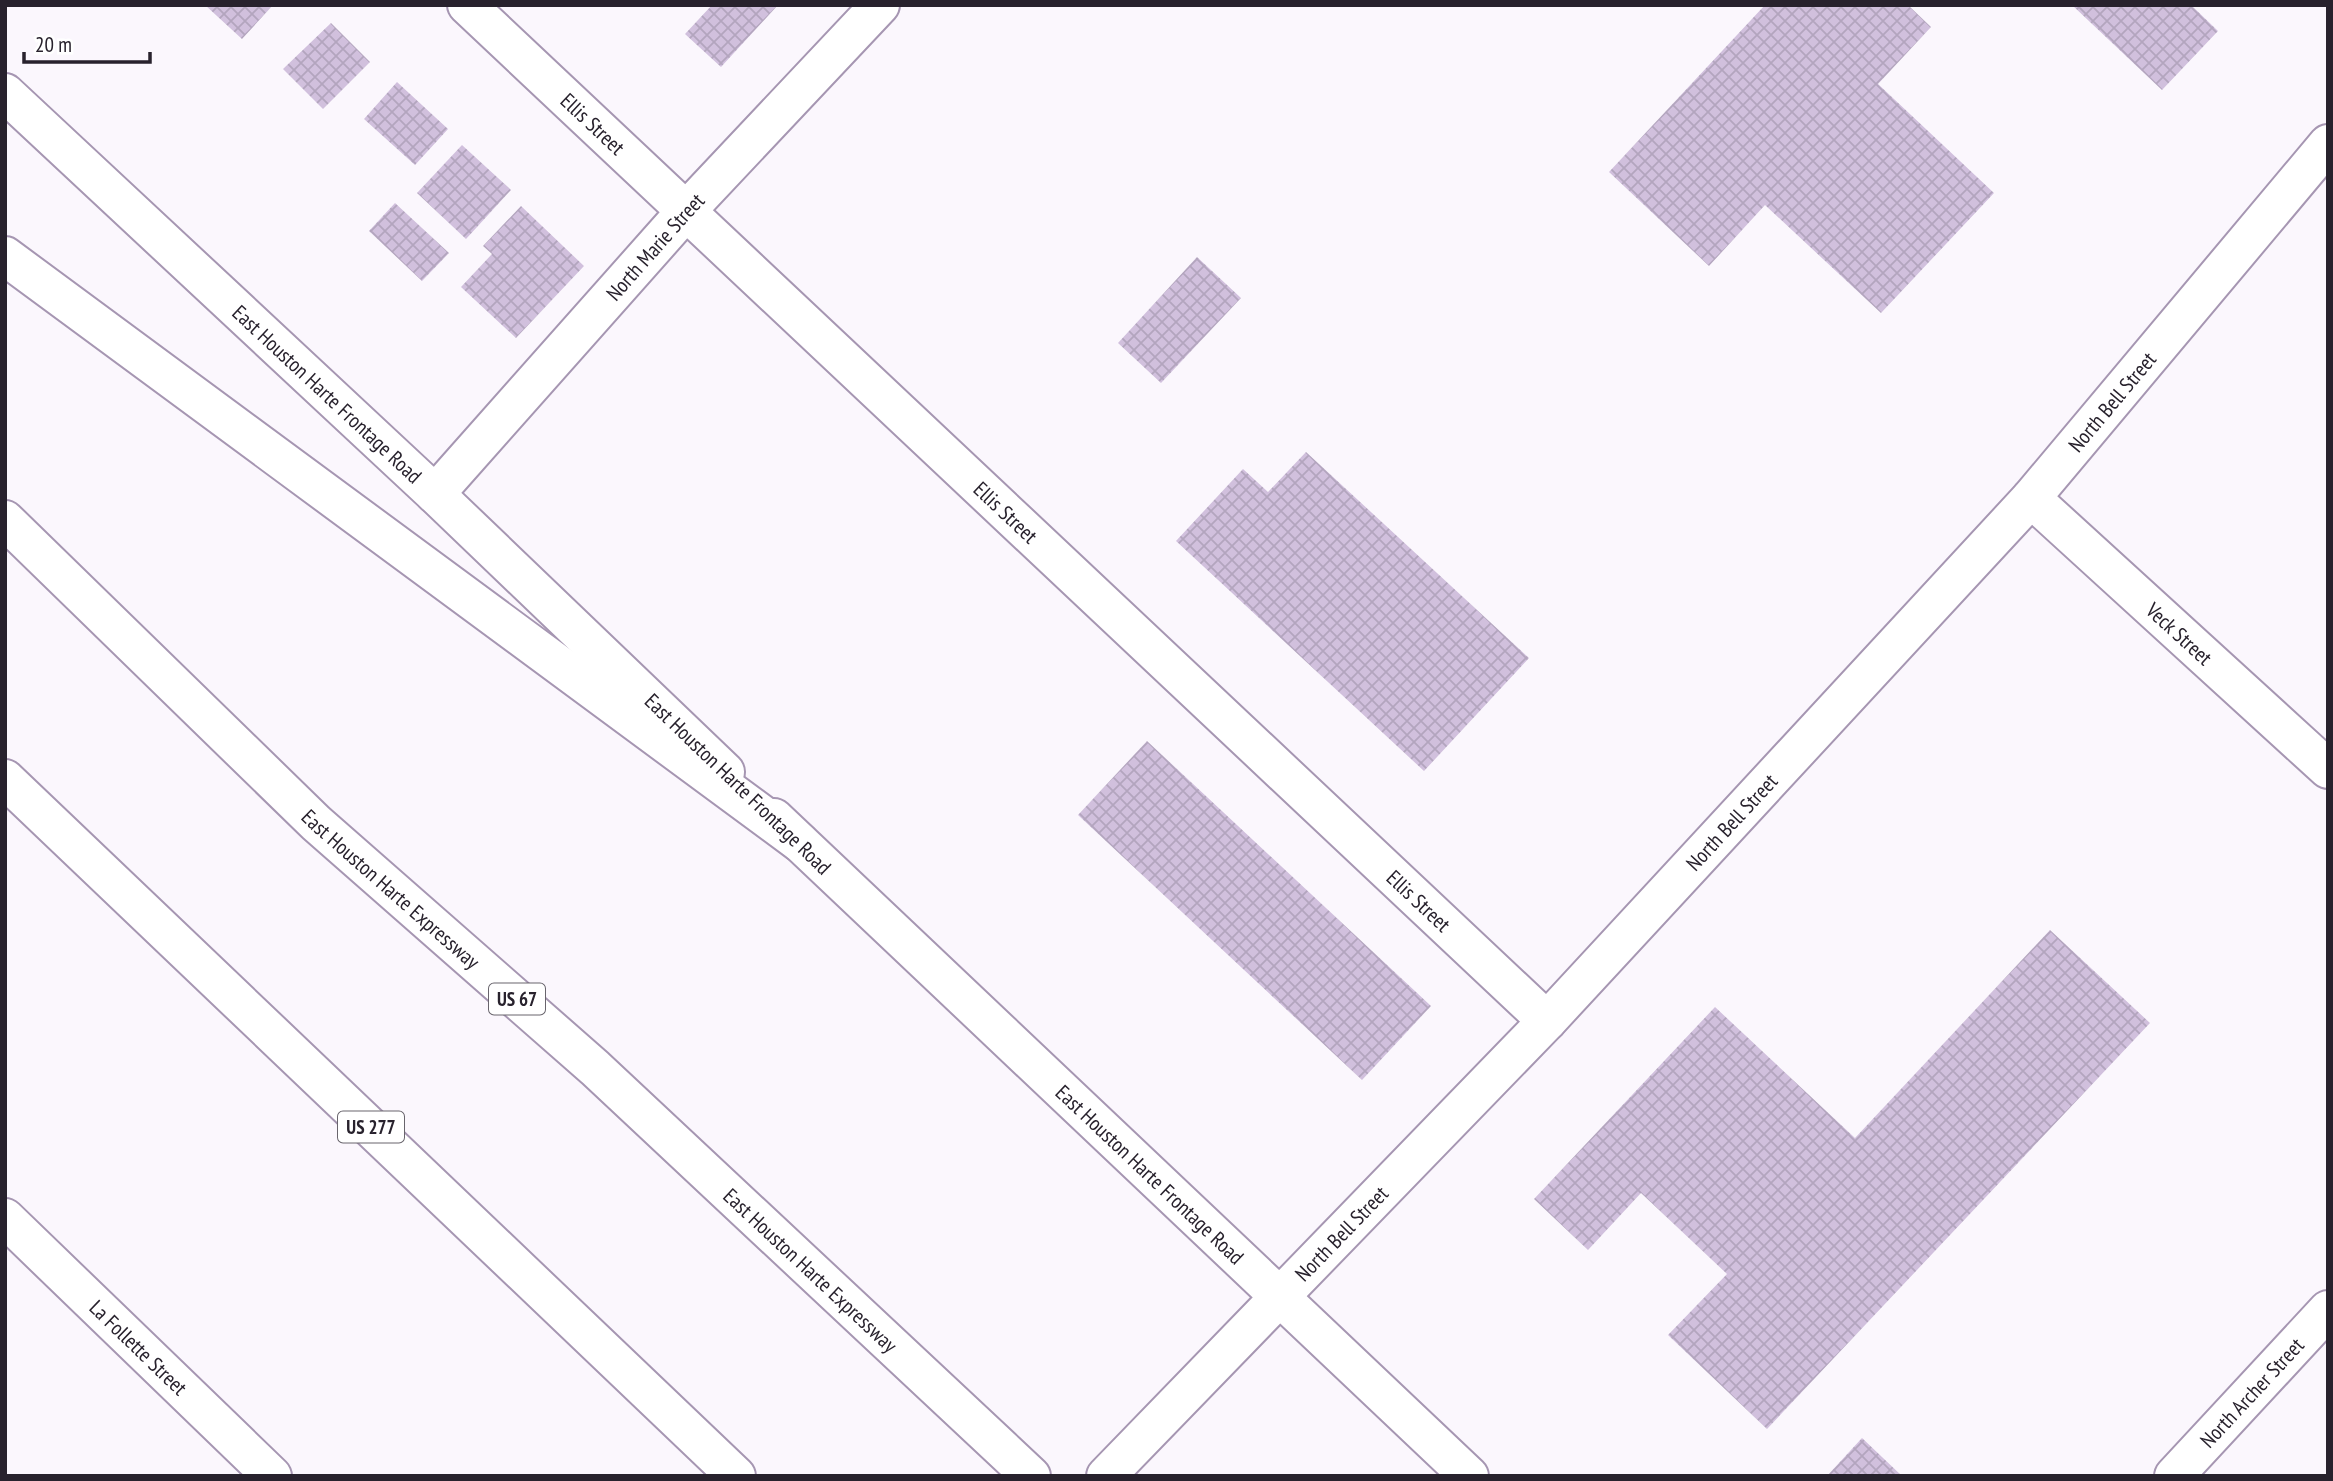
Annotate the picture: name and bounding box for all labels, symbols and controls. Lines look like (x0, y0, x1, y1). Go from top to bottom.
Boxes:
scale bar (24, 21, 150, 65)
text: 20 m (35, 31, 72, 58)
street label: Ellis Street (555, 87, 631, 160)
street label: North Marie Street (600, 187, 710, 306)
street label: East Houston Harte Frontage Road (227, 299, 428, 489)
street label: North Bell Street (2062, 346, 2162, 457)
street label: Ellis Street (968, 475, 1044, 549)
street label: Veck Street (2140, 596, 2218, 671)
street label: East Houston Harte Frontage Road (639, 688, 837, 880)
street label: North Bell Street (1680, 768, 1783, 876)
street label: East Houston Harte Expressway (296, 803, 486, 974)
street label: Ellis Street (1381, 864, 1457, 937)
road number: US 67 (489, 984, 545, 1015)
street label: East Houston Harte Frontage Road (1050, 1079, 1250, 1270)
road number: US 277 (338, 1112, 404, 1142)
street label: North Bell Street (1289, 1180, 1394, 1287)
street label: East Houston Harte Expressway (718, 1182, 904, 1358)
street label: La Follette Street (84, 1294, 193, 1401)
street label: North Archer Street (2194, 1332, 2309, 1453)

